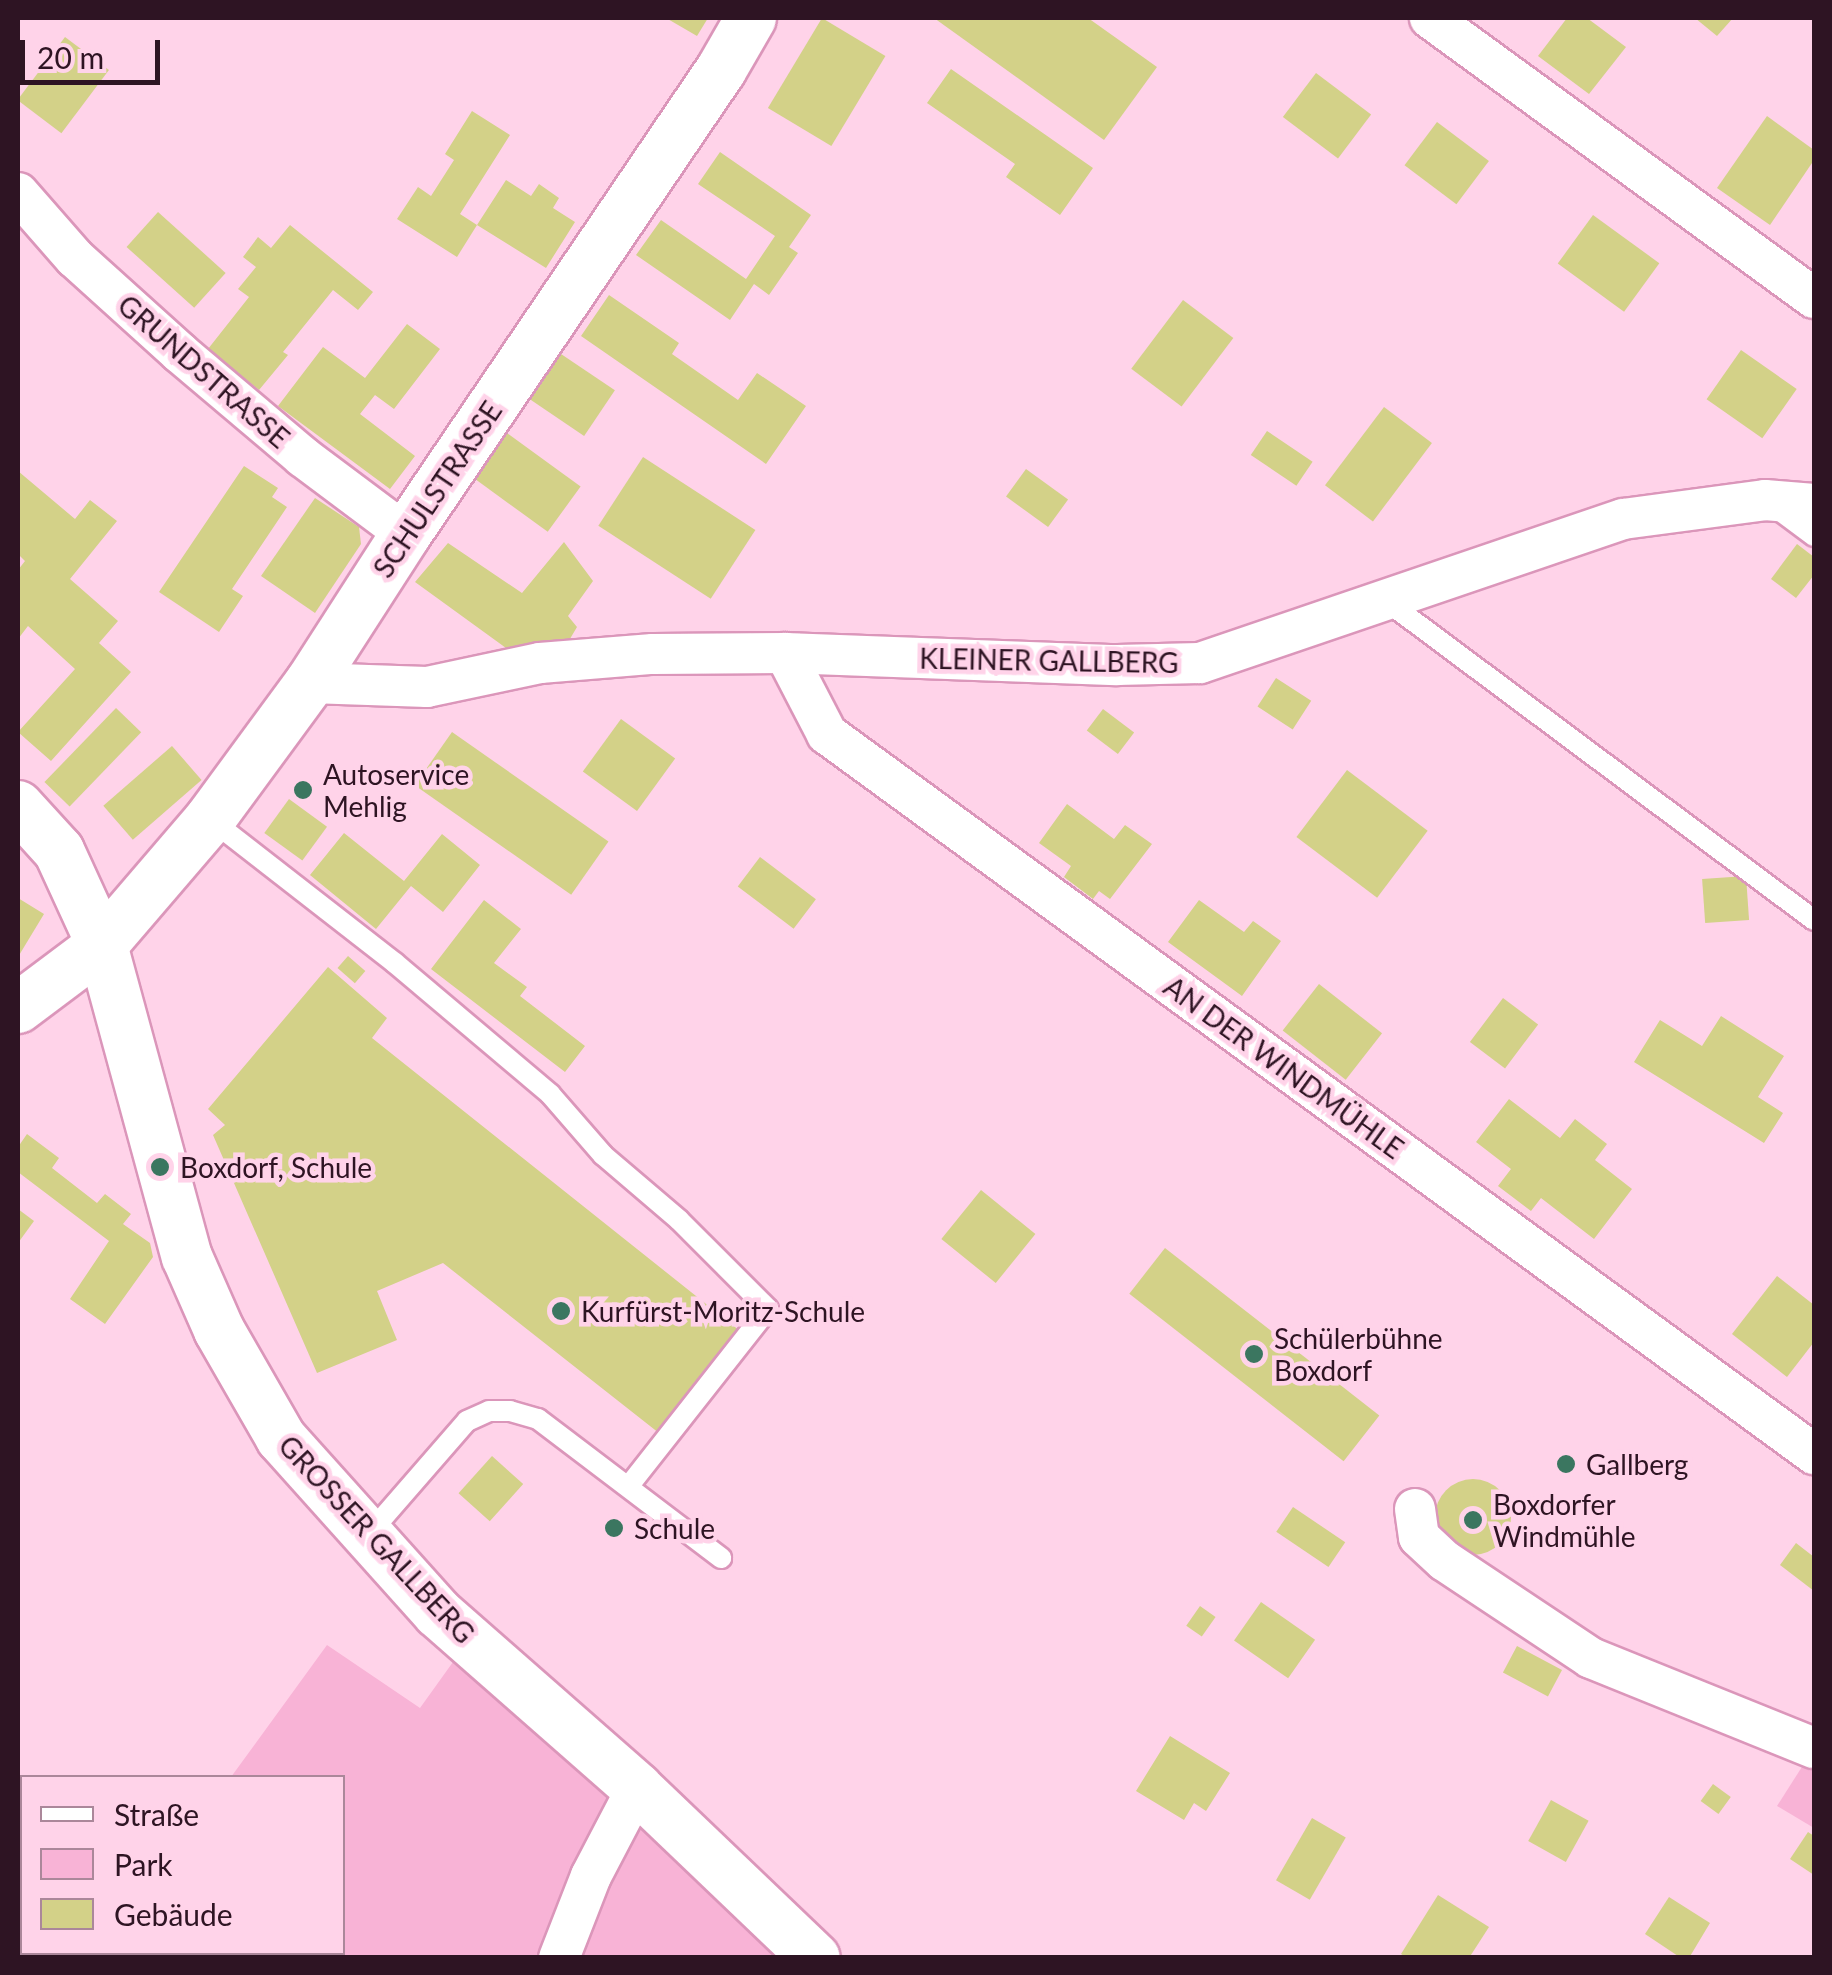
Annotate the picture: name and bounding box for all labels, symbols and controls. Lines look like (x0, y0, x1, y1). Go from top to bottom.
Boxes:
scale bar (25, 20, 165, 82)
text: 20 m (37, 39, 104, 75)
street label: GRUNDSTRASSE (111, 287, 297, 455)
street label: SCHULSTRASSE (366, 395, 508, 583)
street label: KLEINER GALLBERG (919, 641, 1179, 679)
place label: Autoservice Mehlig (323, 757, 469, 823)
marker: Autoservice Mehlig (292, 779, 314, 801)
street label: AN DER WINDMÜHLE (1158, 969, 1410, 1165)
place label: Boxdorf, Schule (180, 1150, 372, 1184)
marker: Boxdorf, Schule (149, 1156, 171, 1178)
place label: Kurfürst-Moritz-Schule (581, 1294, 865, 1328)
marker: Kurfürst-Moritz-Schule (550, 1300, 572, 1322)
place label: Schülerbühne Boxdorf (1274, 1321, 1443, 1387)
marker: Schülerbühne Boxdorf (1243, 1343, 1265, 1365)
street label: GROSSER GALLBERG (272, 1428, 482, 1650)
place label: Gallberg (1586, 1447, 1688, 1481)
marker: Gallberg (1555, 1453, 1577, 1475)
place label: Boxdorfer Windmühle (1493, 1487, 1636, 1553)
marker: Boxdorfer Windmühle (1462, 1509, 1484, 1531)
place label: Schule (634, 1511, 715, 1545)
marker: Schule (603, 1517, 625, 1539)
legend (20, 1775, 345, 1955)
text: Straße (114, 1796, 199, 1832)
text: Park (114, 1846, 173, 1882)
text: Gebäude (114, 1896, 233, 1932)

